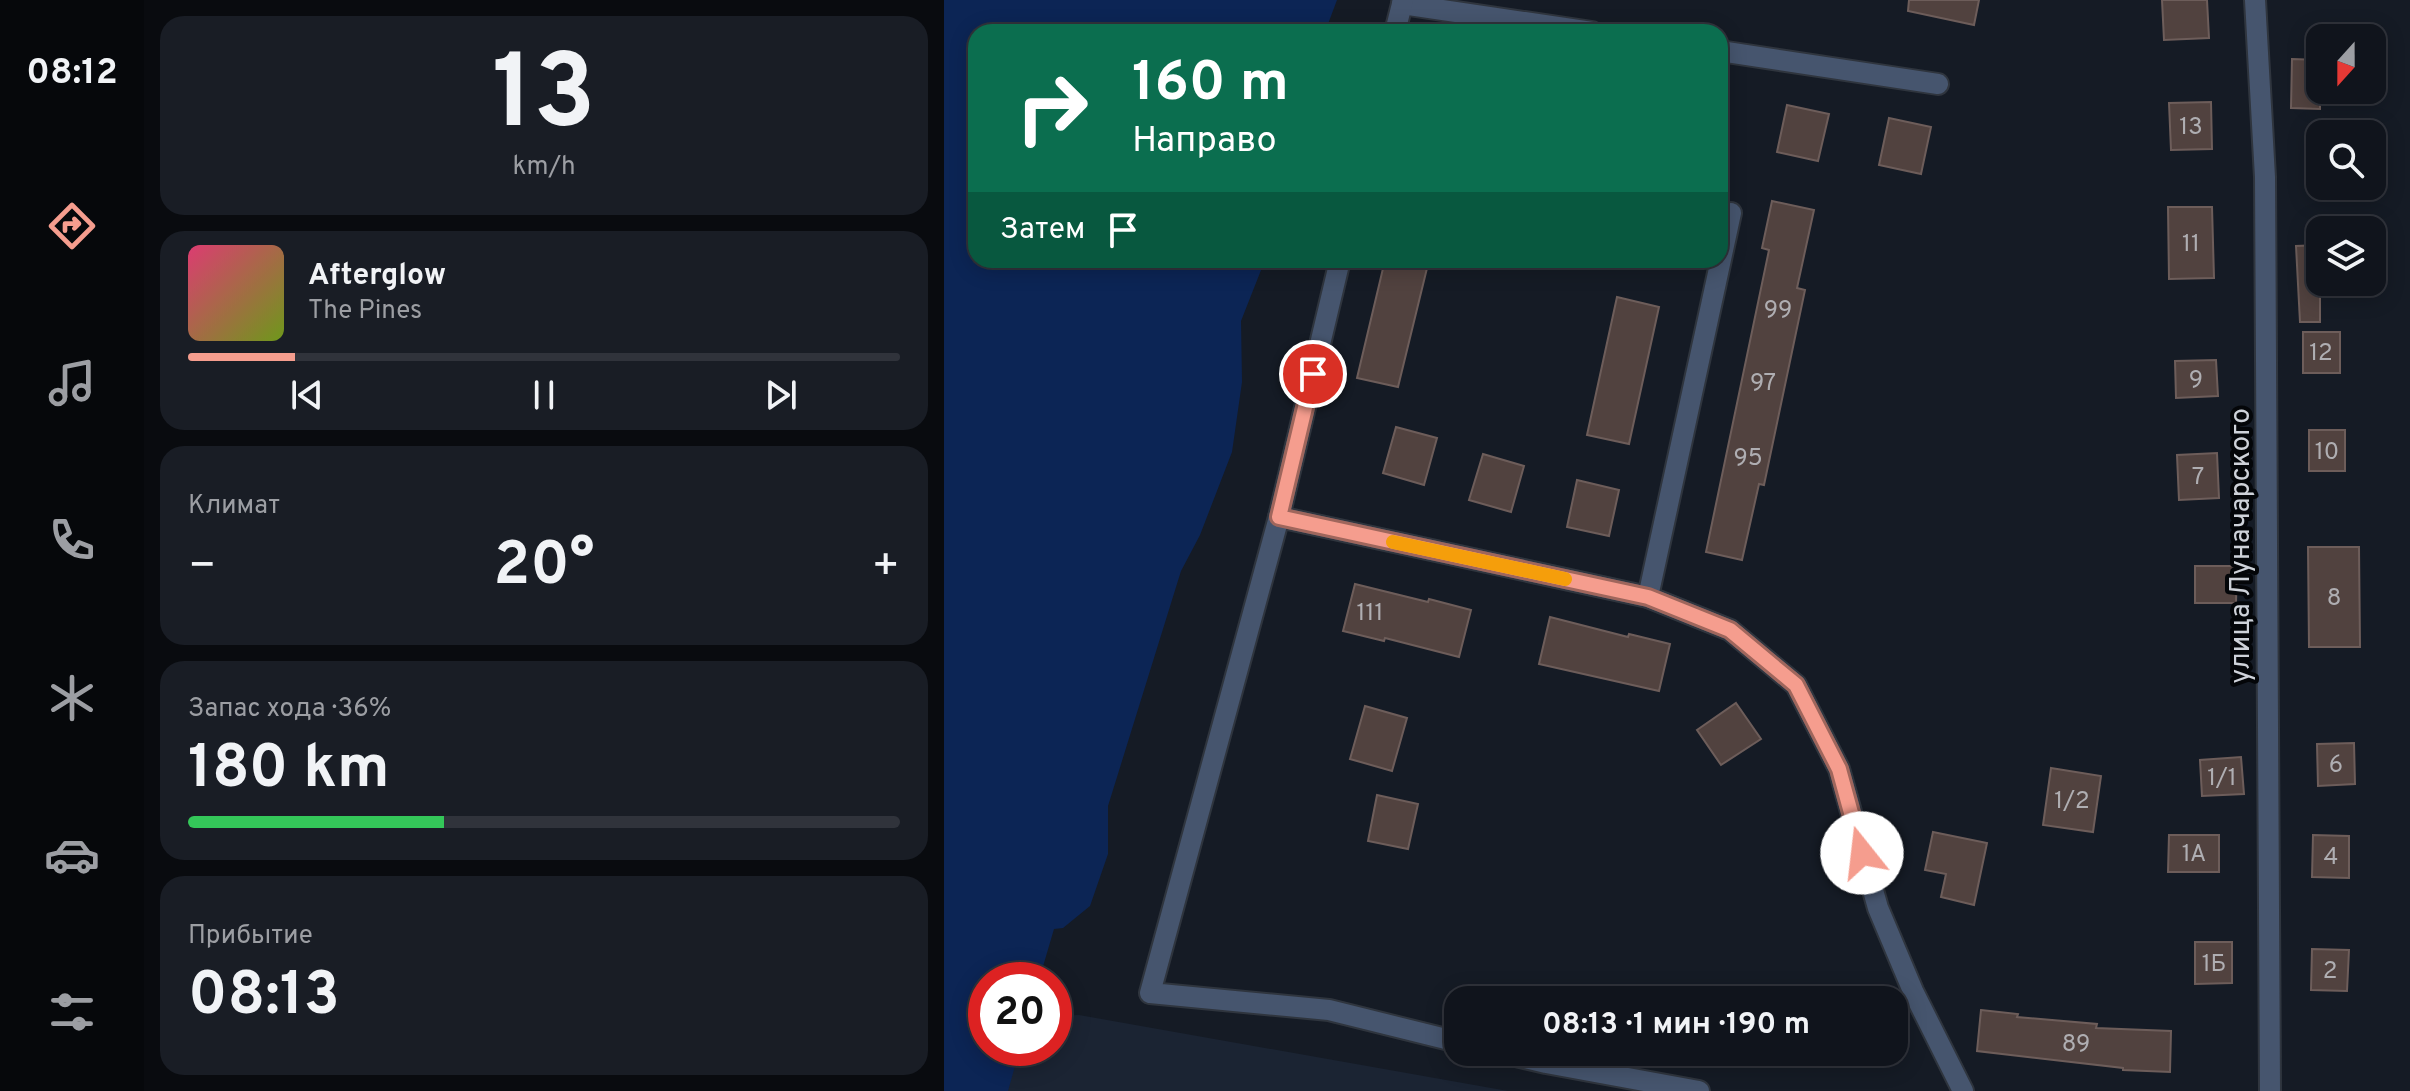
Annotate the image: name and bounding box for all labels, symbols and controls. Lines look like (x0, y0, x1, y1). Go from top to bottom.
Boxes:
north arrow (2306, 24, 2386, 104)
map controls (2306, 24, 2386, 296)
text: 13 (492, 33, 596, 165)
text: 160 m (1132, 50, 1289, 120)
text: 08:12 (26, 51, 118, 97)
icon: right (1000, 56, 1104, 160)
house number: 13 (2179, 113, 2203, 143)
text: Направо (1132, 119, 1277, 165)
button: search (2306, 120, 2386, 200)
text: km/h (512, 151, 576, 184)
icon: directions (44, 198, 100, 254)
icon: arrive (1101, 208, 1145, 252)
text: Затем (1000, 212, 1085, 249)
button: layers (2306, 216, 2386, 296)
house number: 11 (2182, 230, 2200, 260)
text: Afterglow (308, 258, 446, 295)
text: The Pines (308, 295, 422, 328)
house number: 99 (1764, 296, 1792, 326)
house number: 12 (2309, 339, 2333, 369)
pin (1279, 340, 1347, 408)
icon: arrive (1291, 352, 1335, 396)
icon: music (44, 355, 100, 411)
house number: 9 (2189, 366, 2203, 396)
house number: 97 (1750, 369, 1776, 399)
icon: previous (285, 373, 329, 417)
icon: pause (522, 373, 566, 417)
icon: next (759, 373, 803, 417)
street label: улица Луначарского (2224, 408, 2260, 684)
house number: 10 (2315, 438, 2339, 468)
house number: 95 (1733, 444, 1763, 474)
house number: 7 (2192, 463, 2204, 493)
text: Климат (188, 490, 280, 523)
icon: phone (44, 512, 100, 568)
text: 20° (493, 530, 595, 606)
text: − (188, 540, 216, 596)
text: + (872, 540, 900, 596)
house number: 8 (2327, 584, 2341, 614)
house number: 111 (1357, 599, 1383, 629)
icon: climate (44, 670, 100, 726)
text: Запас хода · 36% (188, 693, 391, 726)
text: 180 km (188, 733, 389, 809)
house number: 6 (2329, 751, 2343, 781)
house number: 1/1 (2207, 764, 2237, 794)
house number: 1/2 (2054, 787, 2090, 817)
position arrow (1820, 811, 1904, 895)
icon: car (44, 827, 100, 883)
house number: 1А (2182, 840, 2206, 870)
house number: 4 (2324, 843, 2338, 873)
text: Прибытие (188, 920, 313, 953)
house number: 1Б (2202, 950, 2226, 980)
house number: 2 (2323, 957, 2337, 987)
text: 08:13 (188, 960, 340, 1036)
speed limit sign: 20 (968, 962, 1072, 1066)
icon: filters (44, 984, 100, 1040)
text: 08:13 · 1 мин · 190 m (1542, 1007, 1810, 1044)
house number: 89 (2062, 1030, 2090, 1060)

